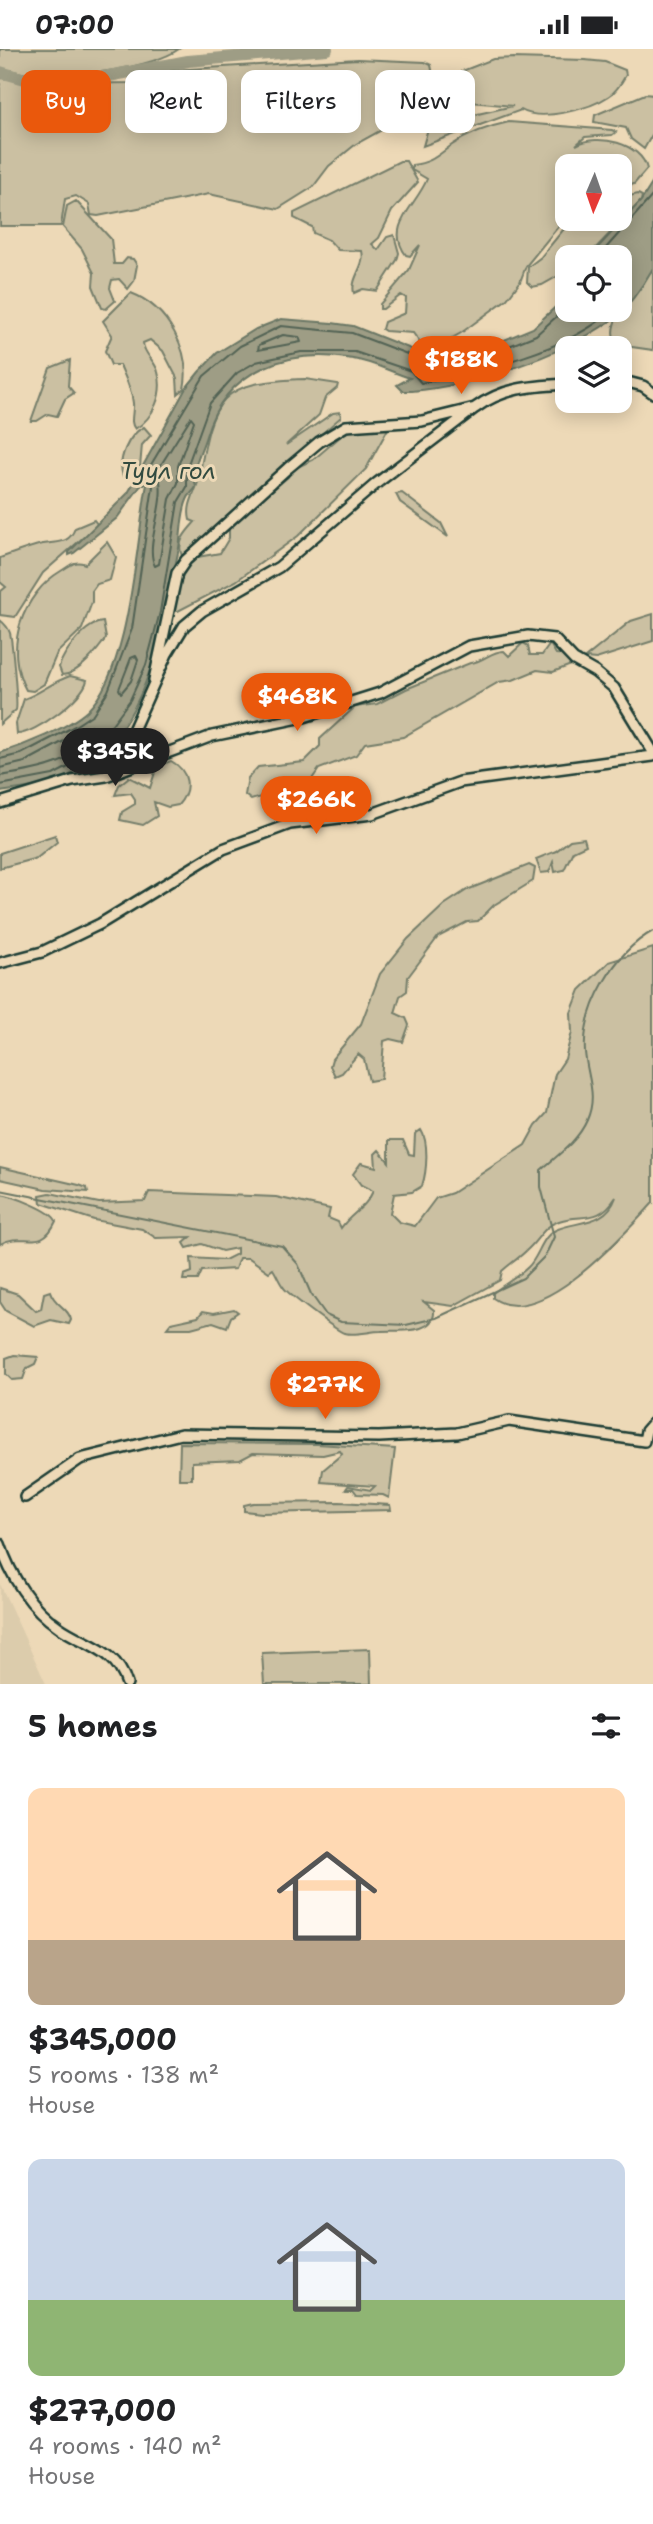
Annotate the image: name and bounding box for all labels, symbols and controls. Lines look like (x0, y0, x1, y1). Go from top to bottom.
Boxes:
text: 07:00 (35, 7, 114, 42)
chip: Buy (21, 70, 111, 133)
chip: Rent (125, 70, 227, 133)
chip: Filters (241, 70, 361, 133)
chip: New (375, 70, 475, 133)
north arrow (555, 154, 632, 231)
map controls (555, 154, 632, 413)
button: locate (555, 245, 632, 322)
button: layers (555, 336, 632, 413)
pin: $188K (412, 337, 510, 396)
text: $188K (424, 344, 498, 374)
water label: Туул гол (120, 456, 216, 486)
pin: $468K (248, 673, 346, 733)
text: $468K (257, 681, 337, 711)
pin: $345K (66, 729, 164, 788)
text: $345K (77, 736, 153, 766)
pin: $266K (267, 777, 365, 836)
text: $266K (276, 784, 356, 814)
pin: $277K (276, 1361, 374, 1421)
text: $277K (286, 1369, 364, 1399)
text: 5 homes (28, 1706, 158, 1747)
icon: filters (587, 1707, 625, 1745)
icon: home (264, 1833, 390, 1959)
text: $345,000 (28, 2019, 177, 2060)
text: 5 rooms · 138 m² (28, 2060, 219, 2090)
text: House (28, 2090, 96, 2120)
icon: home (264, 2204, 390, 2330)
text: $277,000 (28, 2390, 177, 2431)
text: 4 rooms · 140 m² (28, 2431, 222, 2461)
text: House (28, 2461, 96, 2491)

